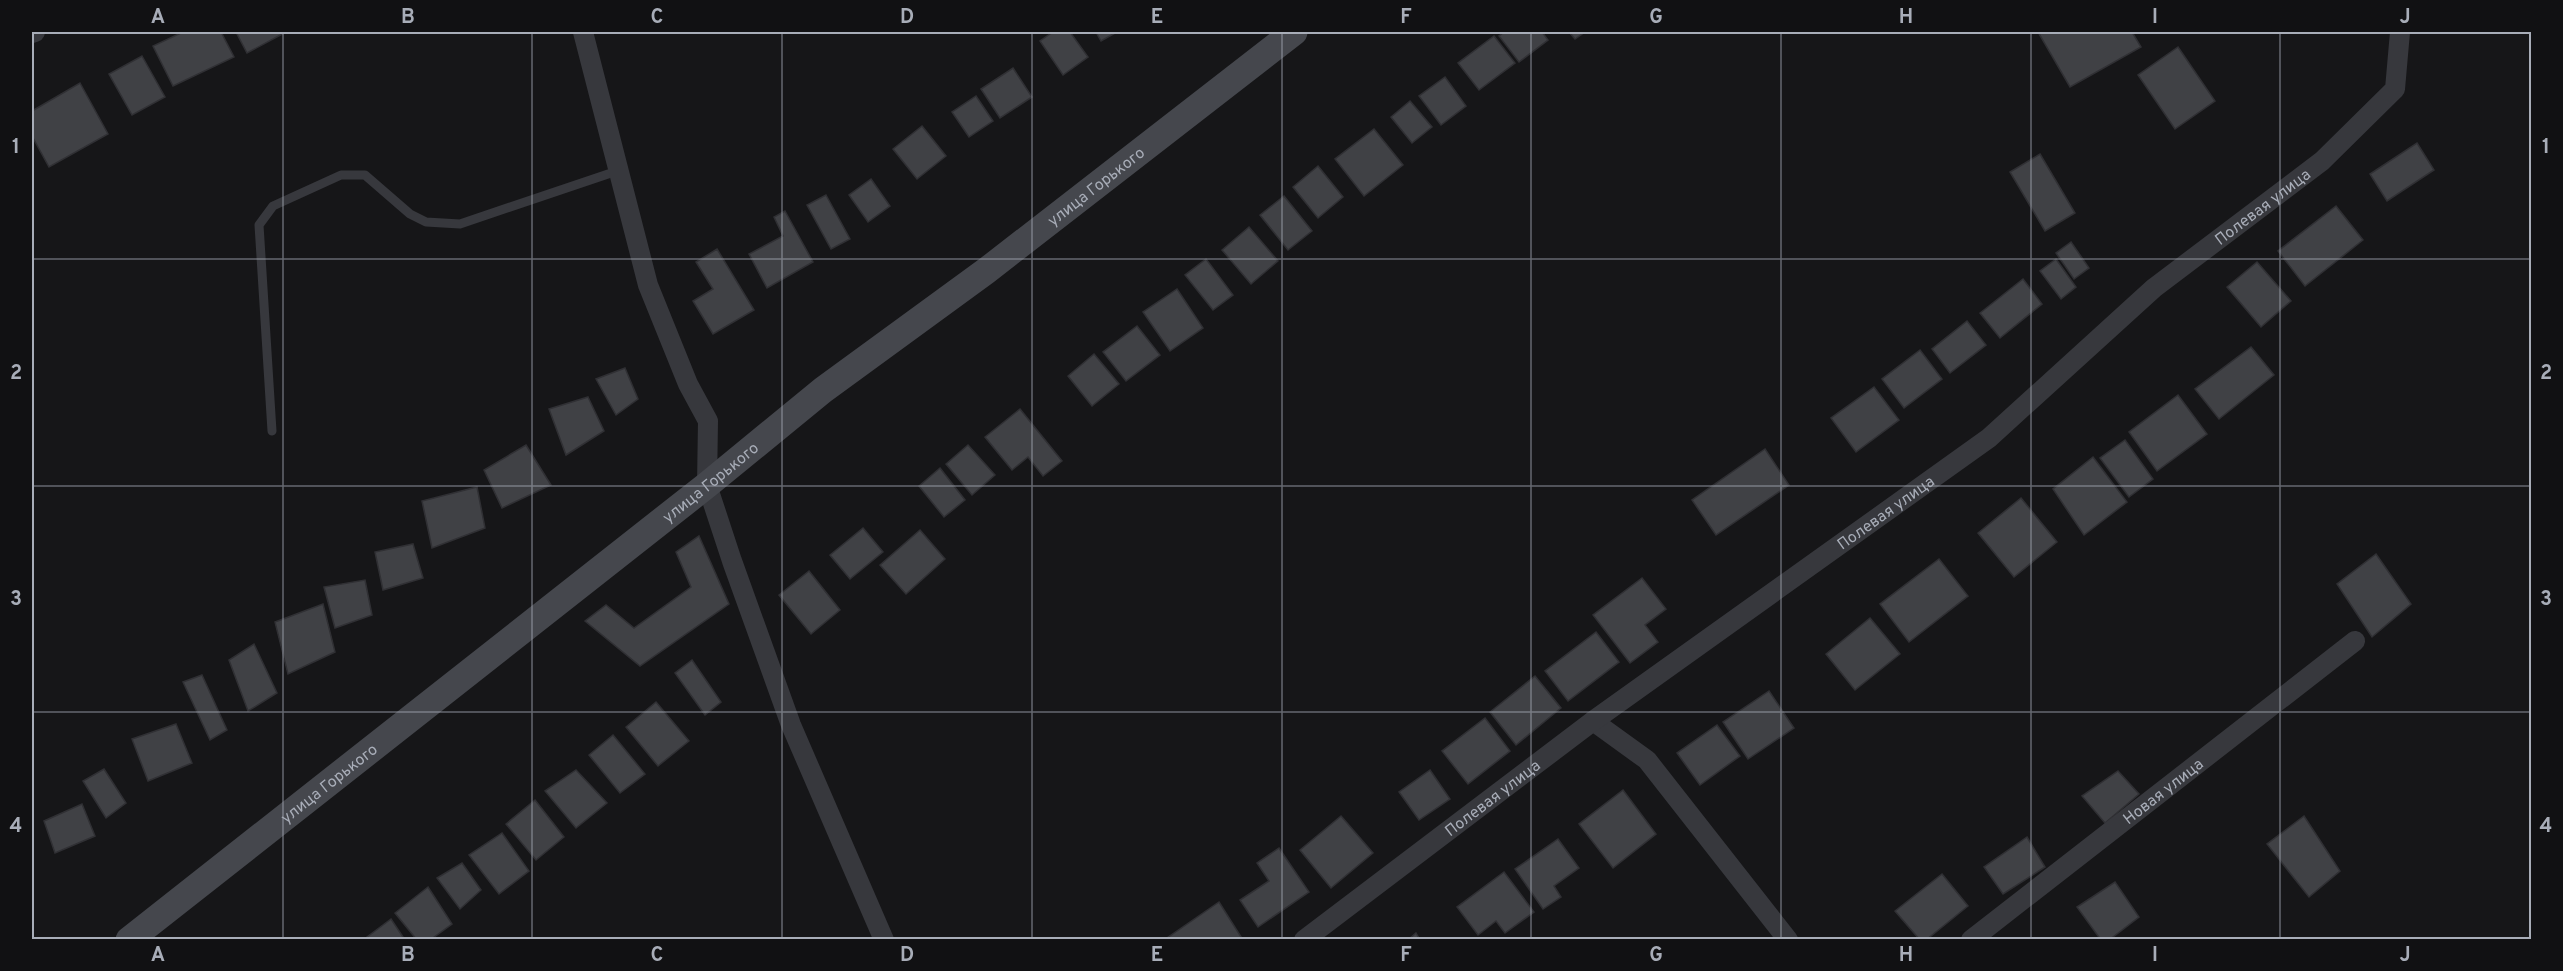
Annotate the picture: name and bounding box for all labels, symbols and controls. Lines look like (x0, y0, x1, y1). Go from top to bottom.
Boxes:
text: A (151, 5, 165, 31)
text: B (401, 5, 415, 31)
text: C (651, 5, 663, 31)
text: D (900, 5, 914, 31)
text: E (1151, 5, 1163, 31)
text: F (1400, 5, 1412, 31)
text: G (1649, 5, 1663, 31)
text: H (1899, 5, 1913, 31)
text: I (2152, 5, 2158, 31)
text: J (2399, 5, 2411, 31)
text: 1 (12, 135, 20, 161)
text: 1 (2542, 135, 2550, 161)
street label: улица Горького (1044, 144, 1149, 232)
street label: Полевая улица (2212, 165, 2315, 250)
text: 2 (10, 361, 22, 387)
text: 2 (2540, 361, 2552, 387)
street label: улица Горького (659, 439, 764, 528)
street label: Полевая улица (1834, 472, 1939, 555)
text: 3 (10, 587, 22, 613)
text: 3 (2540, 587, 2552, 613)
street label: улица Горького (277, 740, 382, 829)
street label: Новая улица (2120, 755, 2208, 830)
street label: Полевая улица (1441, 756, 1545, 842)
text: 4 (10, 814, 22, 840)
text: 4 (2540, 814, 2552, 840)
text: A (151, 943, 165, 969)
text: B (401, 943, 415, 969)
text: C (651, 943, 663, 969)
text: D (900, 943, 914, 969)
text: E (1151, 943, 1163, 969)
text: F (1400, 943, 1412, 969)
text: G (1649, 943, 1663, 969)
text: H (1899, 943, 1913, 969)
text: I (2152, 943, 2158, 969)
text: J (2399, 943, 2411, 969)

